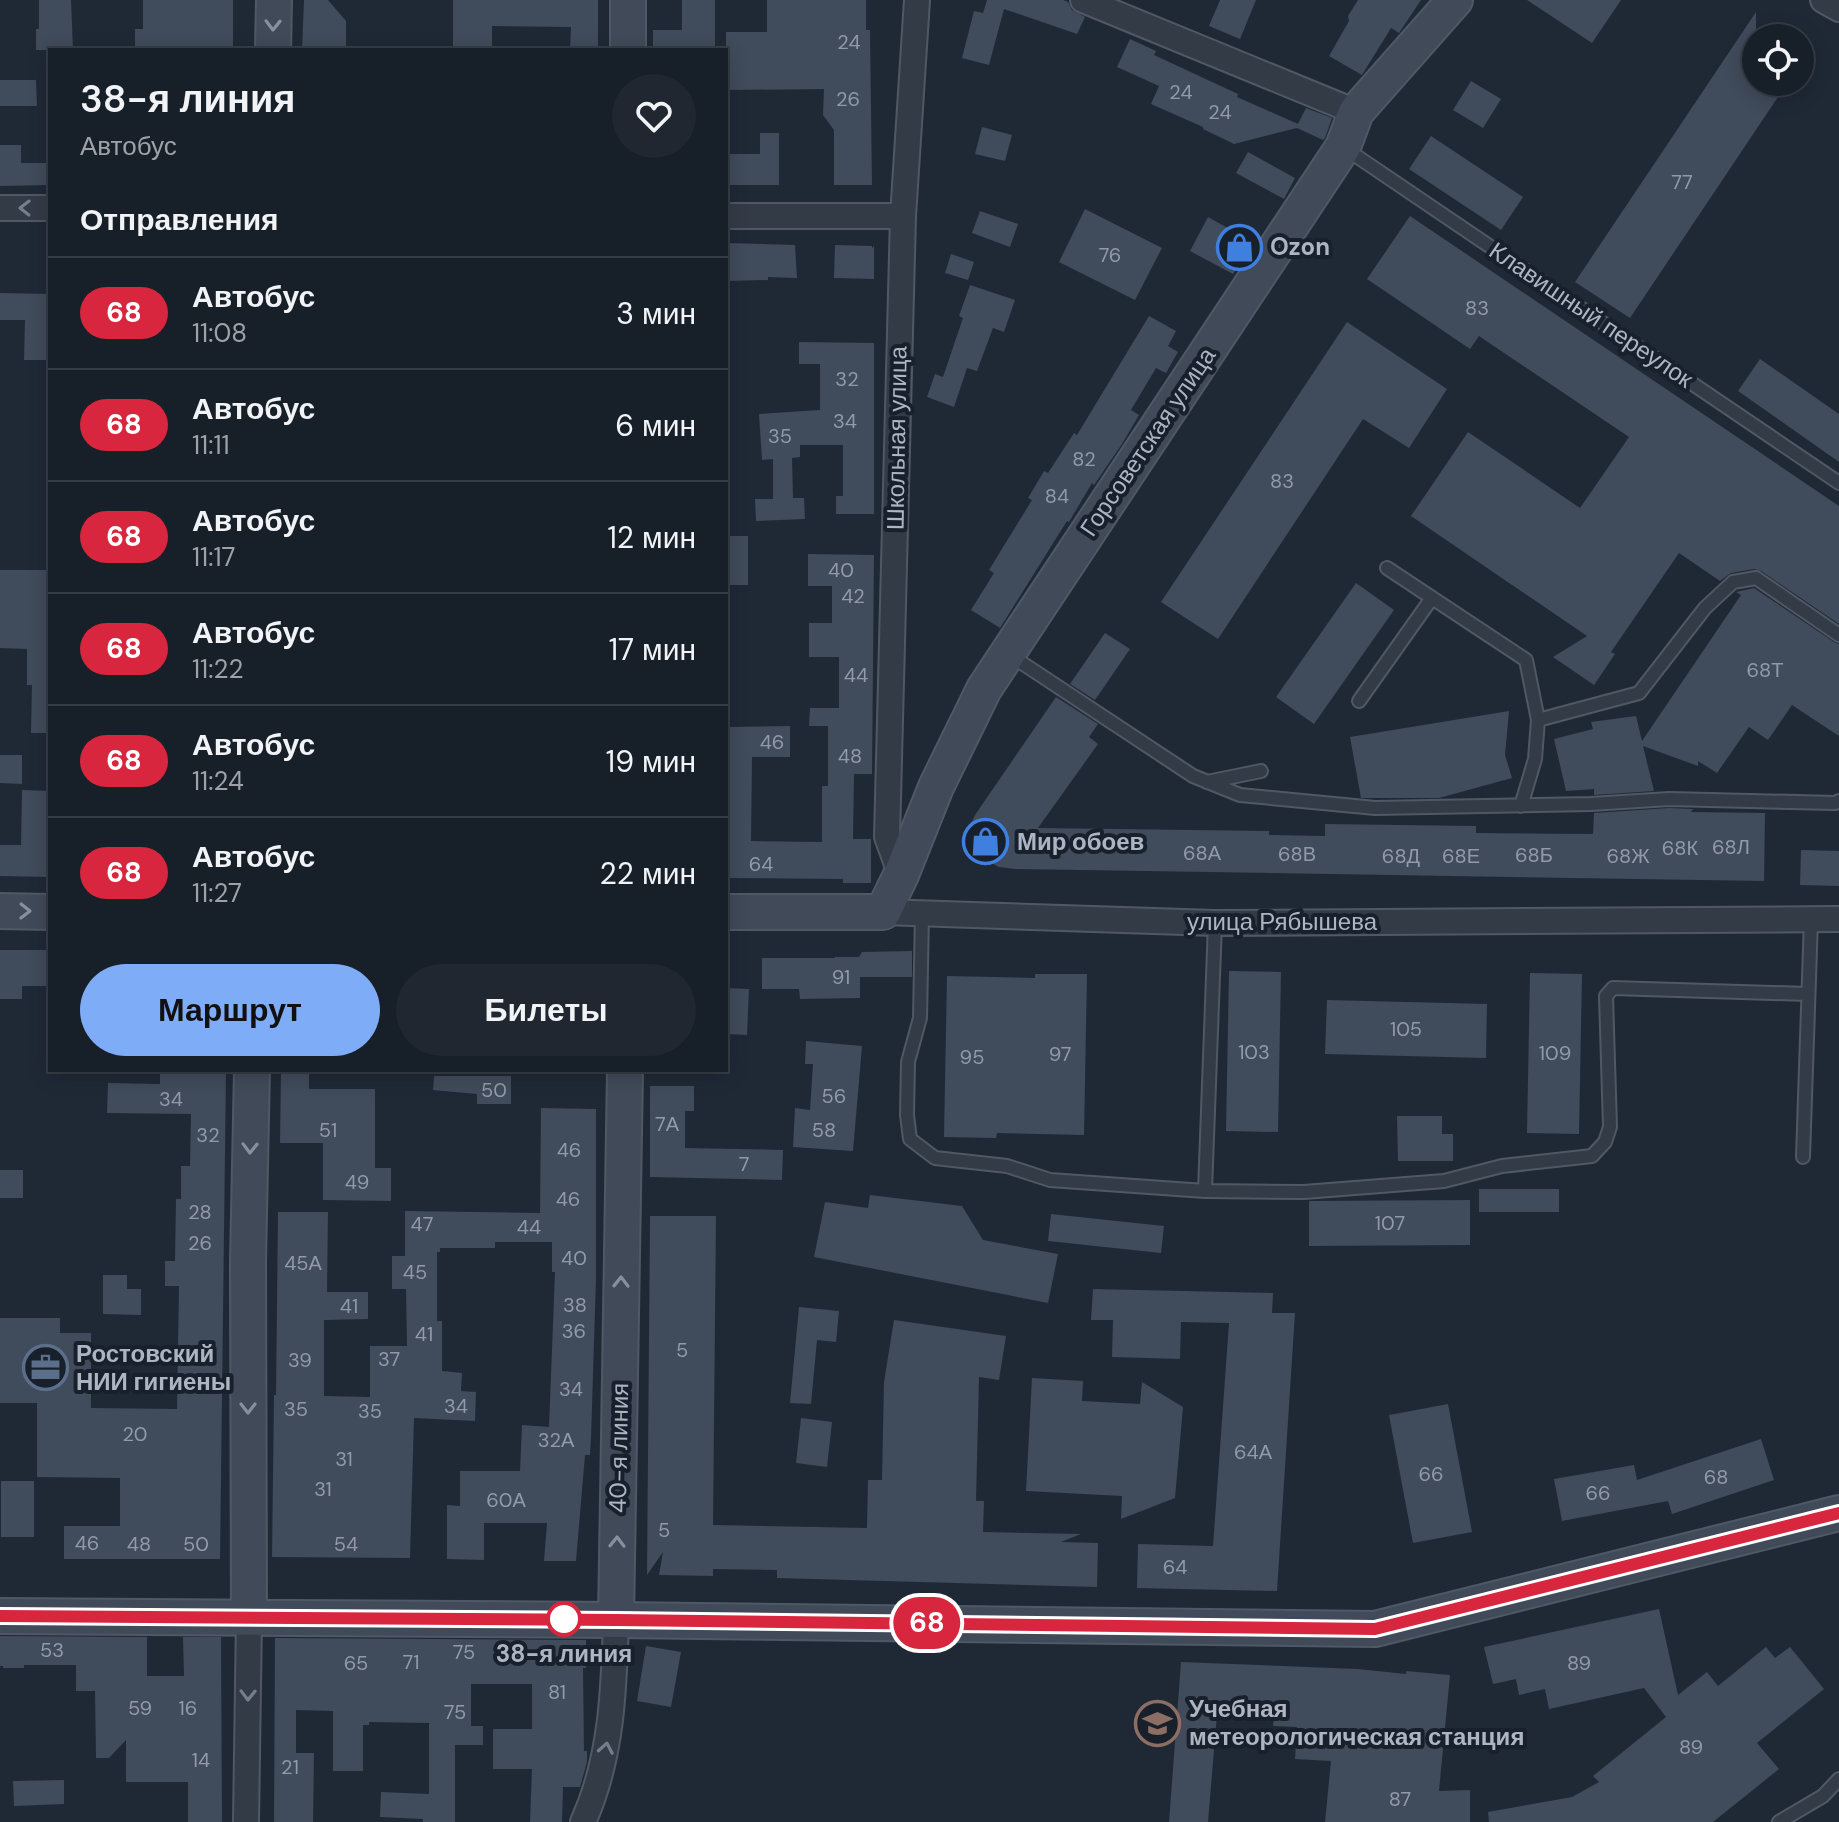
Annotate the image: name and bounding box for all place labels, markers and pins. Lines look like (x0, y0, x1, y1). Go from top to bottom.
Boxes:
shop icon: Ozon (1215, 223, 1263, 271)
place label: Ozon (1270, 231, 1330, 262)
shop icon: Мир обоев (962, 818, 1010, 866)
place label: Мир обоев (1017, 826, 1144, 857)
place label: Ростовский НИИ гигиены (76, 1338, 231, 1397)
office icon: Ростовский НИИ гигиены (21, 1344, 69, 1392)
marker: 38-я линия (547, 1602, 581, 1636)
place label: 38-я линия (496, 1638, 632, 1669)
place label: Учебная метеорологическая станция (1189, 1693, 1524, 1752)
school or university icon: Учебная метеорологическая станция (1134, 1699, 1182, 1747)

